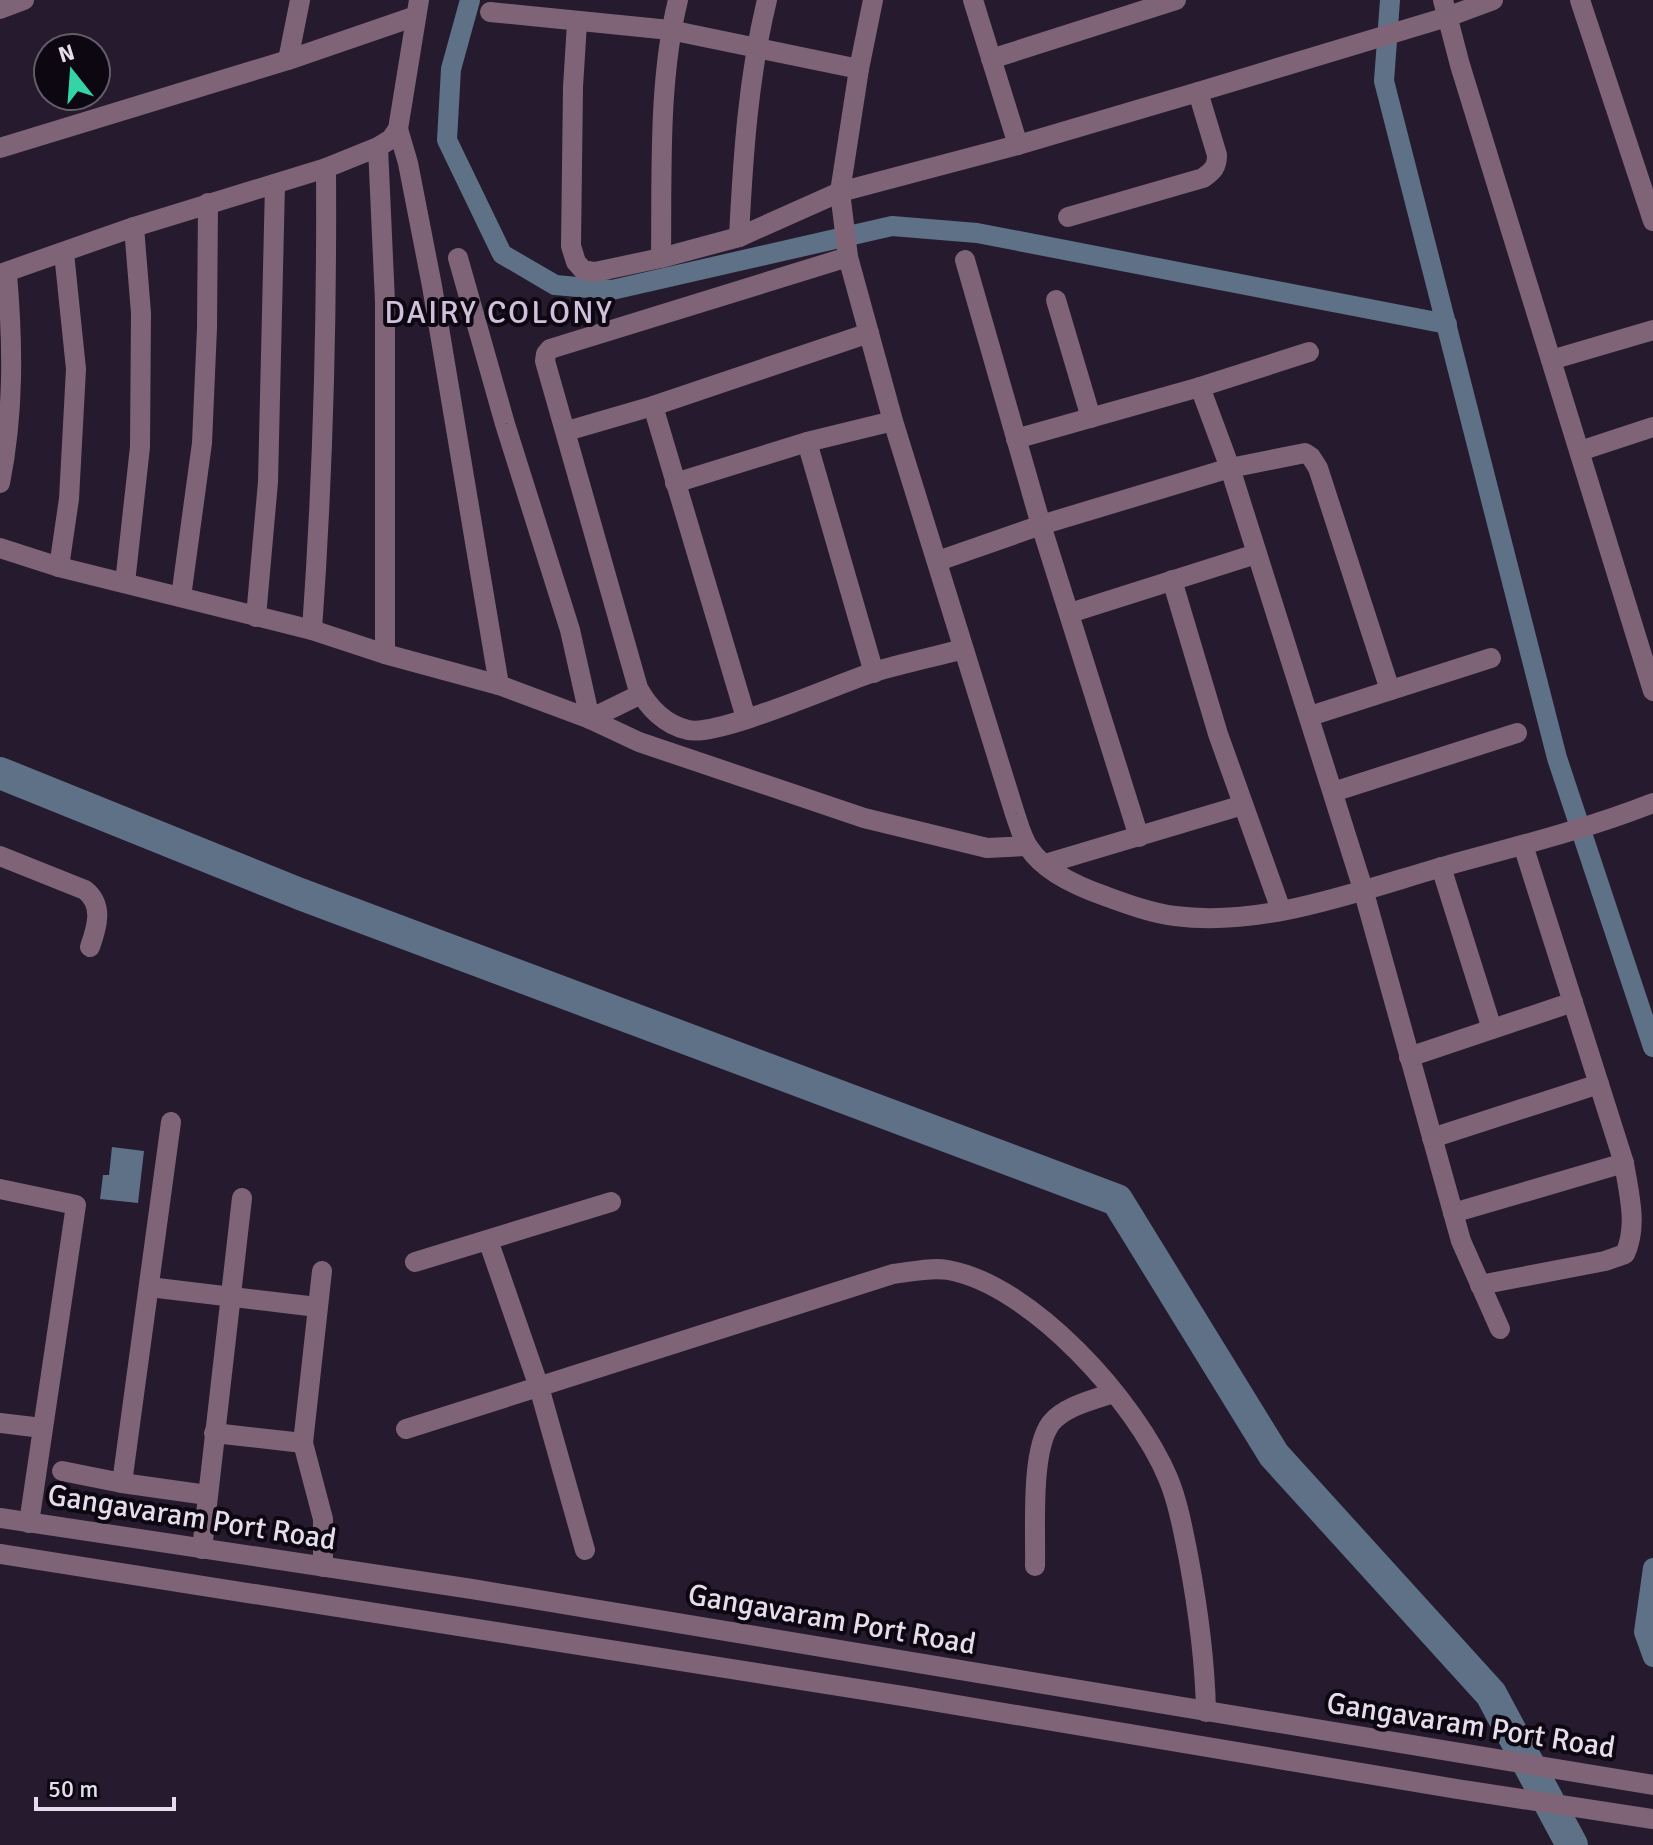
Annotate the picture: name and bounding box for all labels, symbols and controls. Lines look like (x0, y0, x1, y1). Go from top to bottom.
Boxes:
north arrow (32, 32, 112, 112)
text: N (55, 38, 78, 69)
district label: DAIRY COLONY (384, 293, 614, 332)
street label: Gangavaram Port Road (45, 1476, 339, 1559)
street label: Gangavaram Port Road (685, 1576, 979, 1663)
street label: Gangavaram Port Road (1324, 1684, 1618, 1767)
scale bar (36, 1761, 174, 1811)
text: 50 m (48, 1774, 98, 1804)

